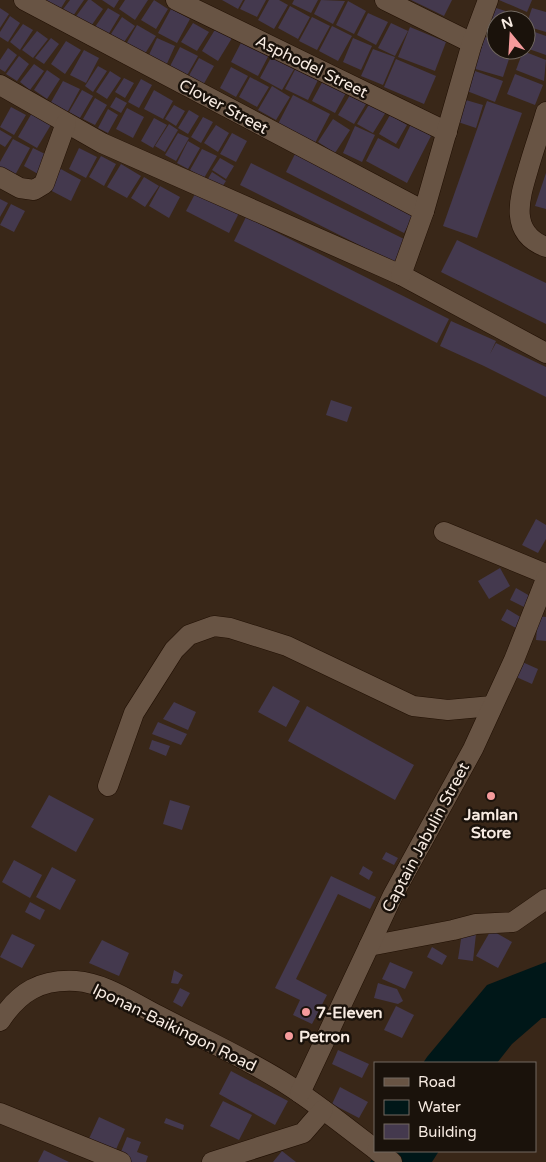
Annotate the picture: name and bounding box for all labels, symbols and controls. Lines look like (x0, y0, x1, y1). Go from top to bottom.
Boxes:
north arrow (486, 10, 536, 60)
text: N (499, 13, 515, 33)
street label: Asphodel Street (252, 31, 371, 103)
street label: Clover Street (175, 75, 272, 139)
street label: Captain Jabulin Street (378, 759, 474, 916)
marker: Jamlan Store (485, 790, 497, 802)
place label: Jamlan Store (463, 805, 518, 843)
street label: Iponan-Baikingon Road (89, 980, 260, 1076)
place label: 7-Eleven (316, 1003, 383, 1023)
marker: 7-Eleven (300, 1006, 312, 1018)
place label: Petron (299, 1027, 350, 1047)
marker: Petron (283, 1030, 295, 1042)
legend (374, 1062, 536, 1152)
text: Road (418, 1073, 456, 1091)
text: Water (418, 1098, 461, 1116)
text: Building (418, 1123, 477, 1141)

